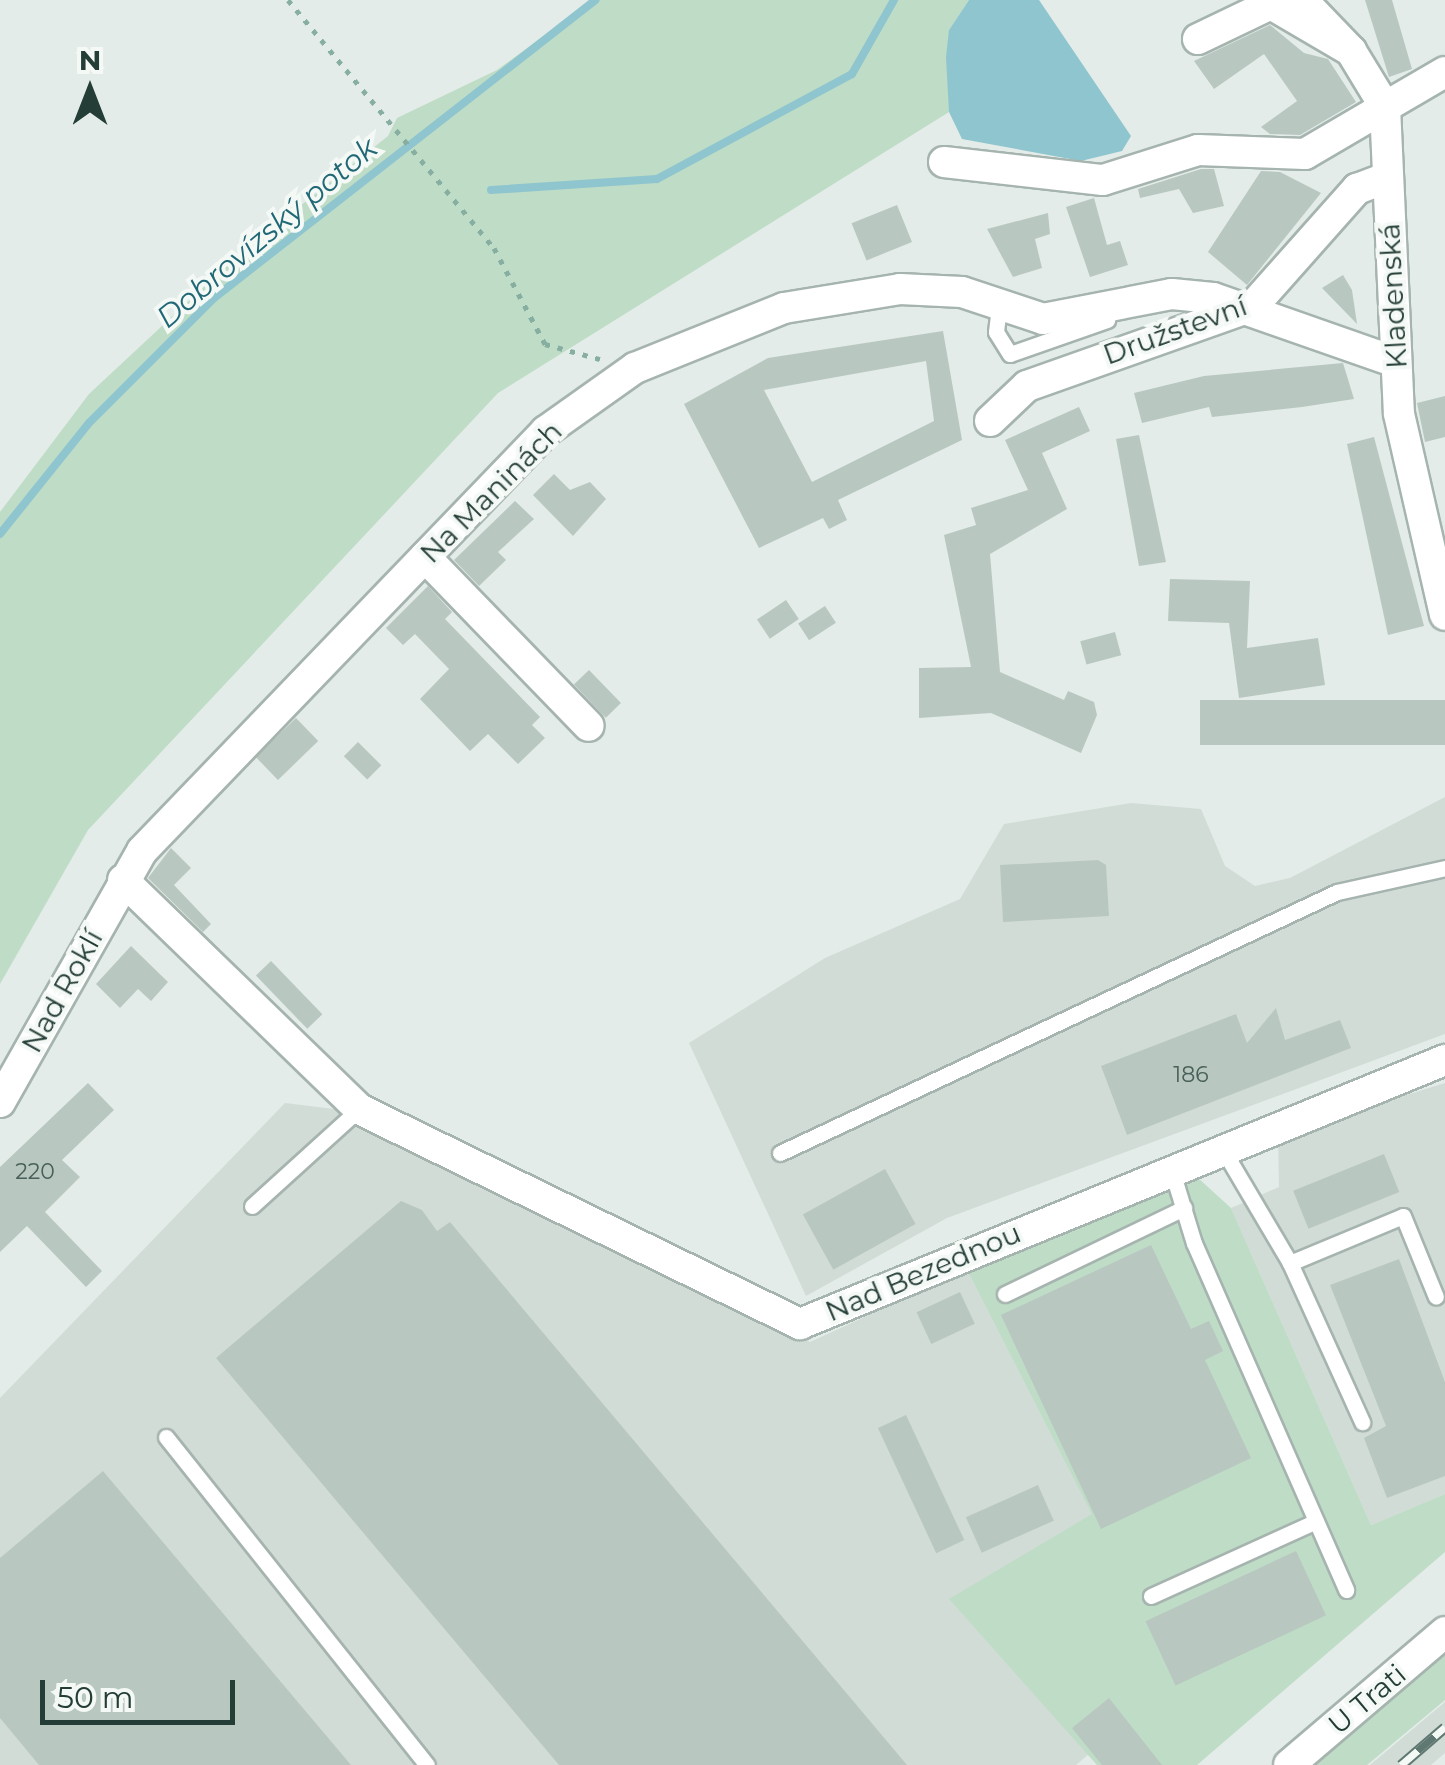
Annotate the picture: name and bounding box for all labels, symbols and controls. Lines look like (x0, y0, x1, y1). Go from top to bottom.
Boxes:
north arrow (40, 40, 140, 140)
text: N (79, 43, 101, 77)
water label: Dobrovízský potok (149, 130, 385, 336)
street label: Kladenská (1372, 223, 1414, 369)
street label: Družstevní (1099, 289, 1251, 371)
street label: Na Maninách (413, 414, 569, 570)
street label: Nad Roklí (15, 924, 109, 1058)
house number: 186 (1173, 1062, 1209, 1088)
house number: 220 (15, 1159, 55, 1185)
street label: Nad Bezednou (820, 1216, 1026, 1328)
street label: U Trati (1321, 1657, 1413, 1741)
scale bar (45, 1660, 240, 1722)
text: 50 m (57, 1679, 134, 1716)

